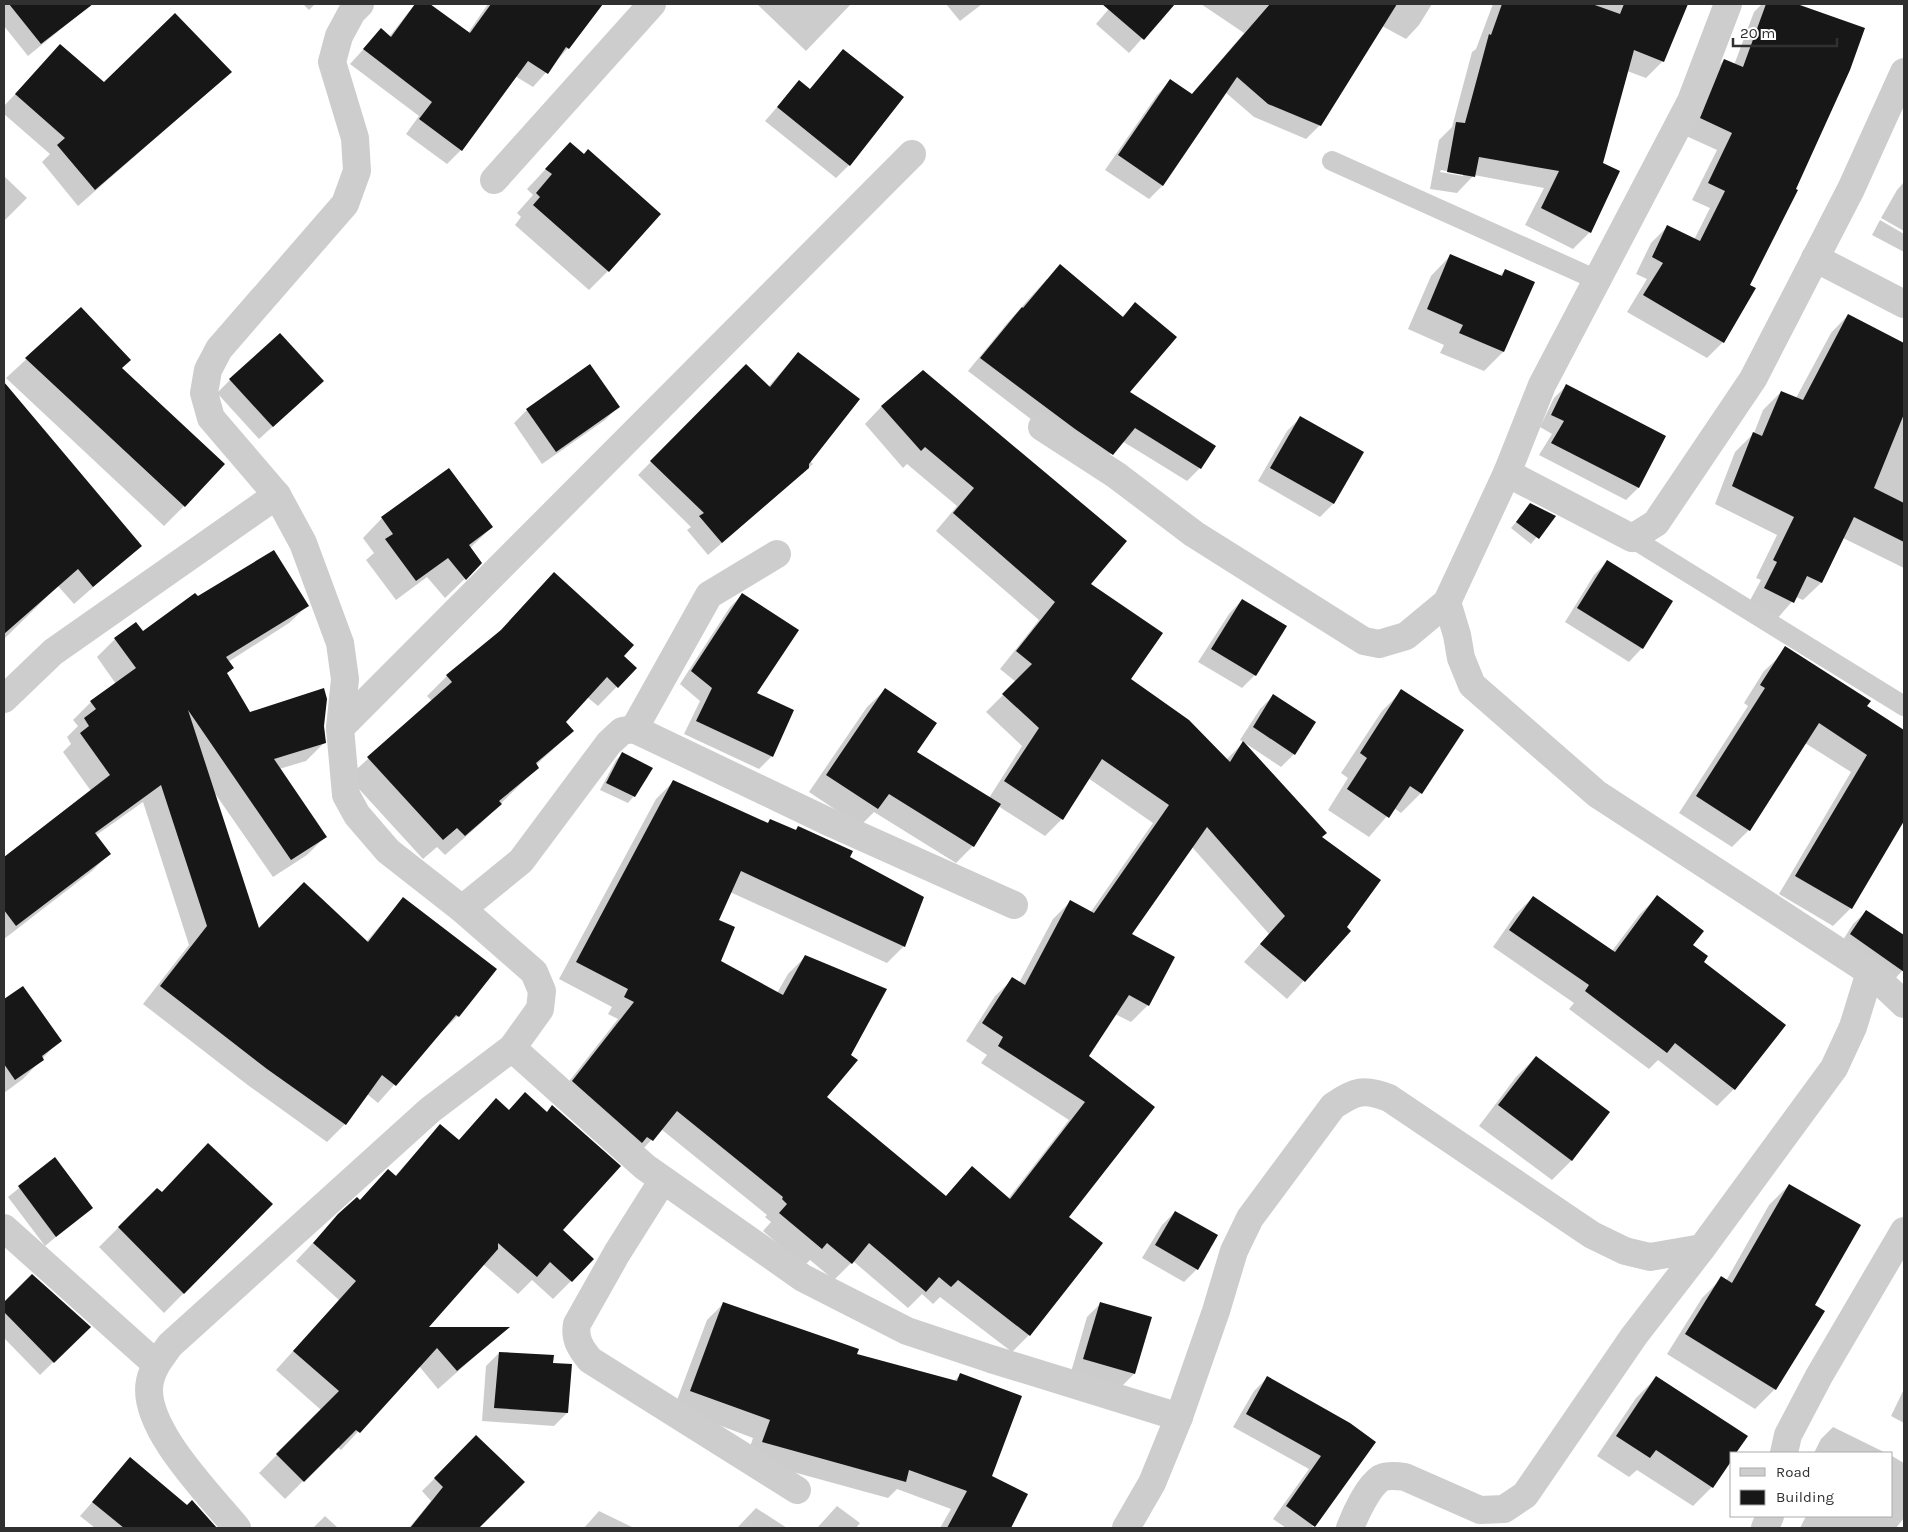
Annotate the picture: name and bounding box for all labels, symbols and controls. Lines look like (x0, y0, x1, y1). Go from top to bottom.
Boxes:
scale bar (1733, 15, 1837, 47)
text: 20 m (1740, 24, 1775, 42)
legend (1730, 1452, 1893, 1517)
text: Road (1776, 1463, 1811, 1481)
text: Building (1776, 1488, 1834, 1506)

